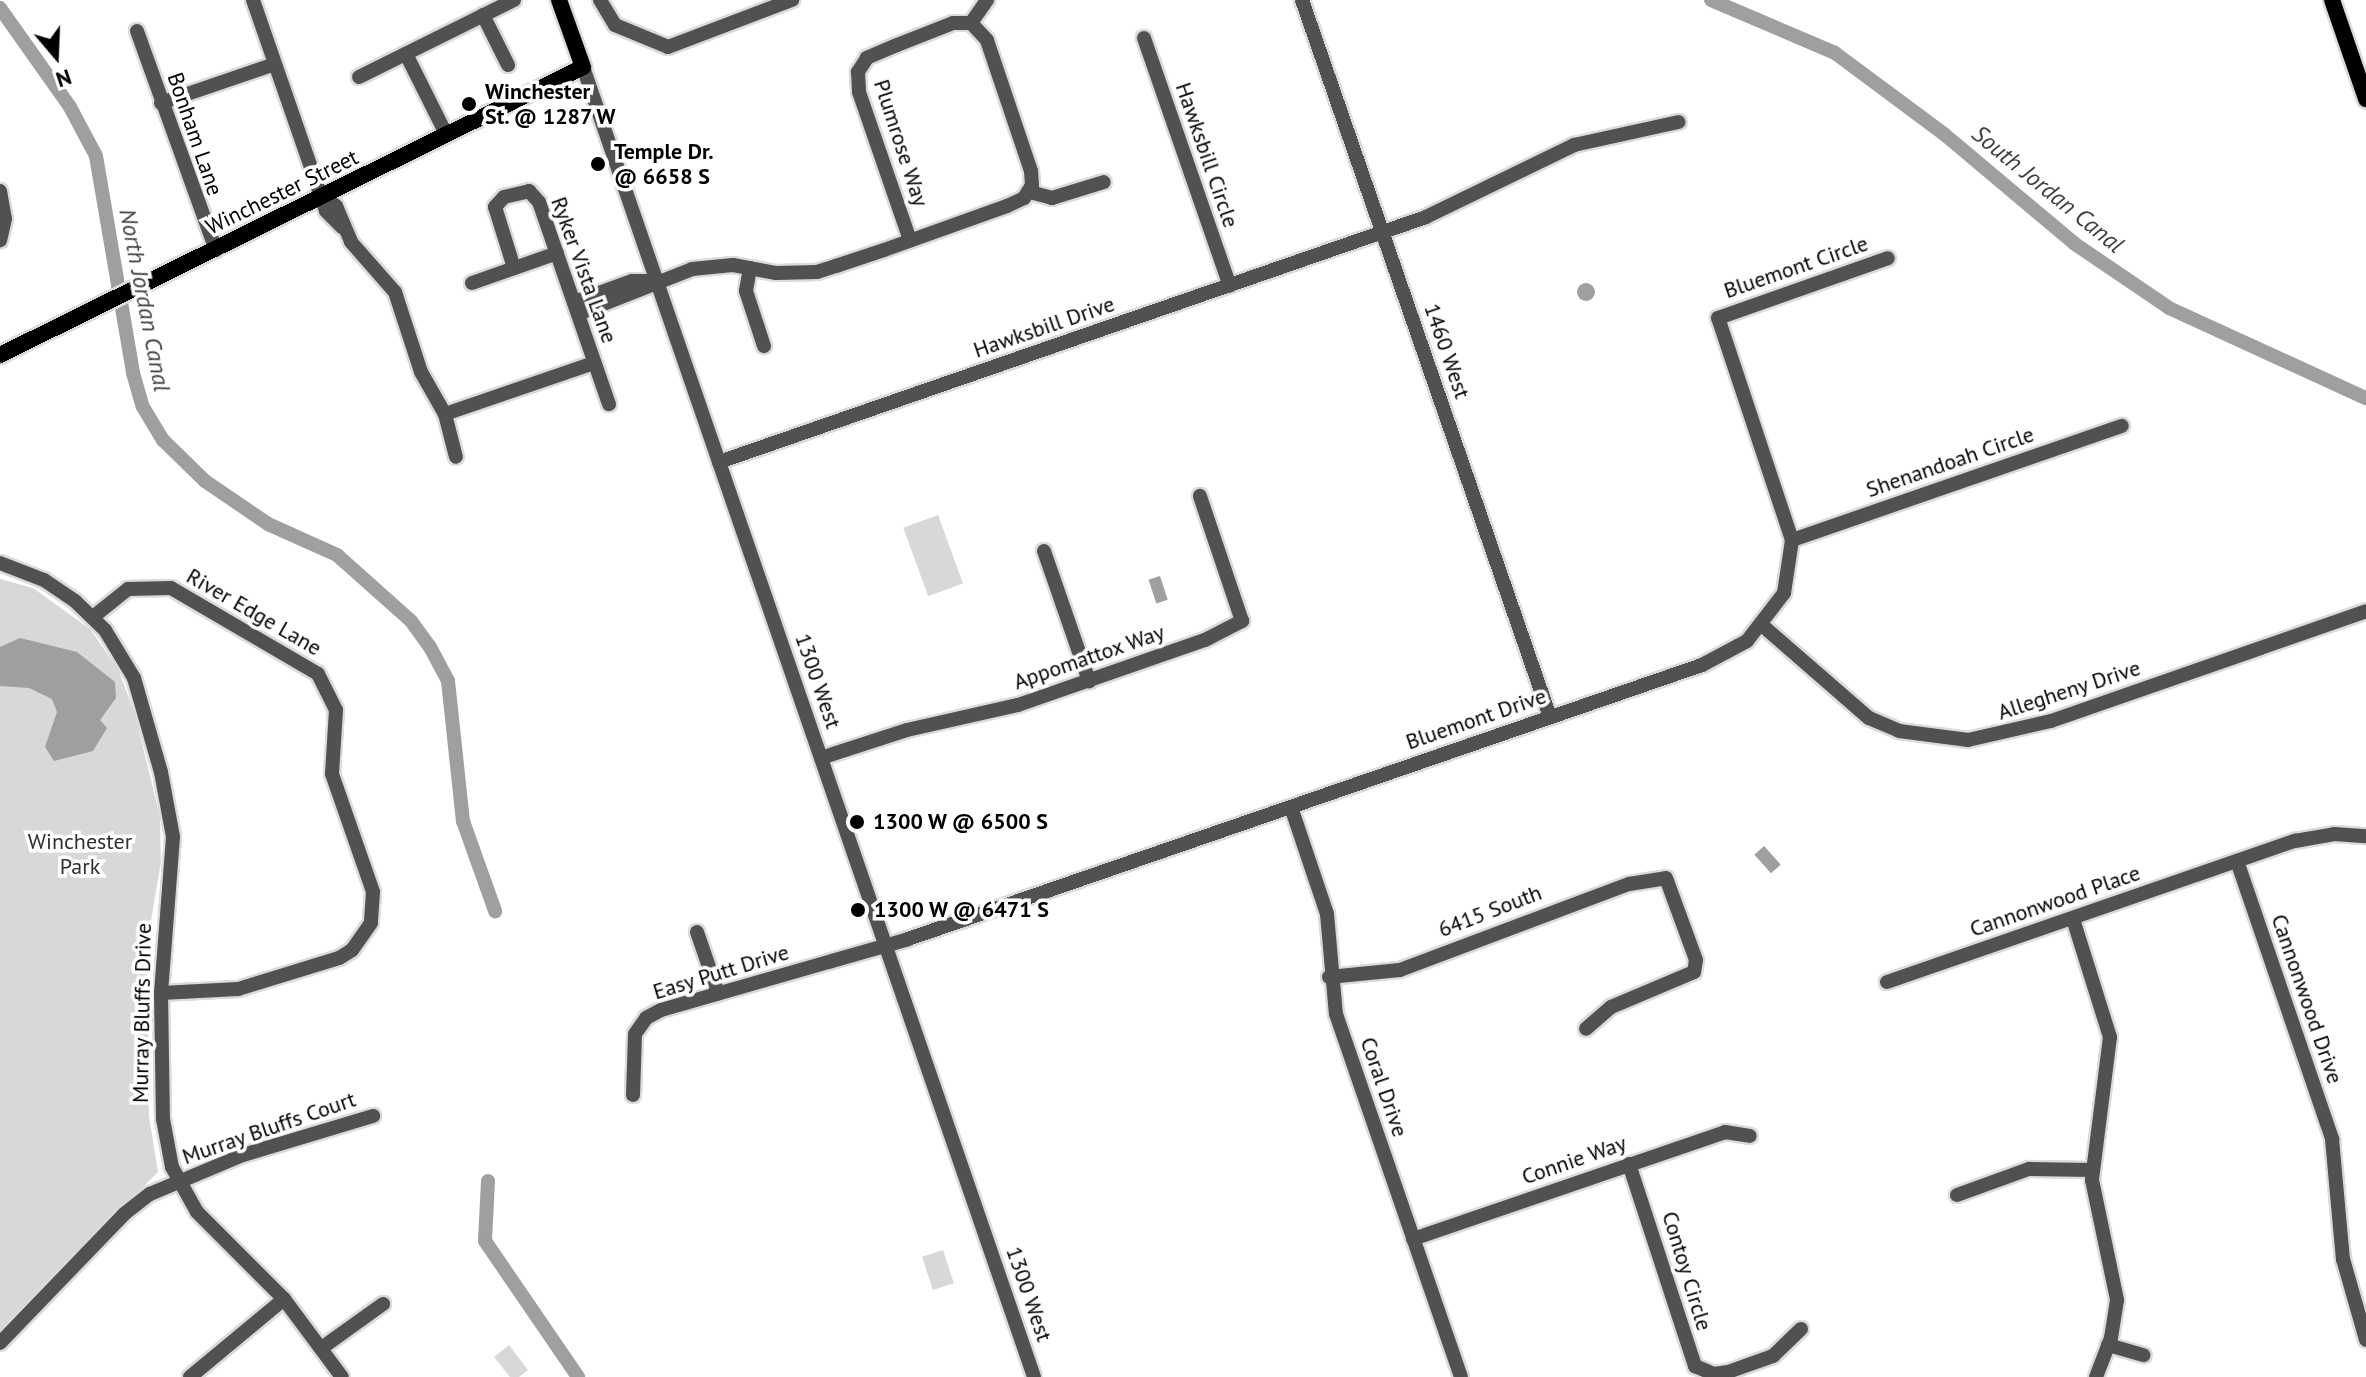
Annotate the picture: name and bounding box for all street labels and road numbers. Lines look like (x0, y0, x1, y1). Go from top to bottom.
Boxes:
street label: Bonham Lane (162, 69, 228, 199)
street label: Plumrose Way (868, 76, 934, 210)
street label: Hawksbill Circle (1170, 79, 1244, 231)
street label: Winchester Street (201, 144, 363, 240)
street label: Ryker Vista Lane (545, 193, 623, 347)
street label: Bluemont Circle (1720, 230, 1872, 304)
street label: Hawksbill Drive (970, 291, 1118, 363)
street label: 1460 West (1418, 300, 1476, 402)
street label: Shenandoah Circle (1863, 421, 2037, 503)
street label: River Edge Lane (182, 563, 326, 661)
street label: Appomattox Way (1010, 619, 1168, 695)
street label: 1300 West (789, 630, 847, 732)
street label: Allegheny Drive (1994, 654, 2144, 726)
street label: Bluemont Drive (1402, 683, 1550, 755)
street label: Cannonwood Place (1966, 859, 2144, 943)
street label: 6415 South (1435, 879, 1545, 943)
street label: Cannonwood Drive (2266, 911, 2348, 1087)
street label: Murray Bluffs Drive (127, 922, 157, 1104)
street label: Easy Putt Drive (649, 939, 793, 1005)
street label: Coral Drive (1355, 1034, 1413, 1140)
street label: Murray Bluffs Court (178, 1086, 360, 1170)
street label: Connie Way (1518, 1130, 1630, 1190)
street label: Contoy Circle (1656, 1208, 1718, 1334)
street label: 1300 West (1000, 1243, 1058, 1345)

